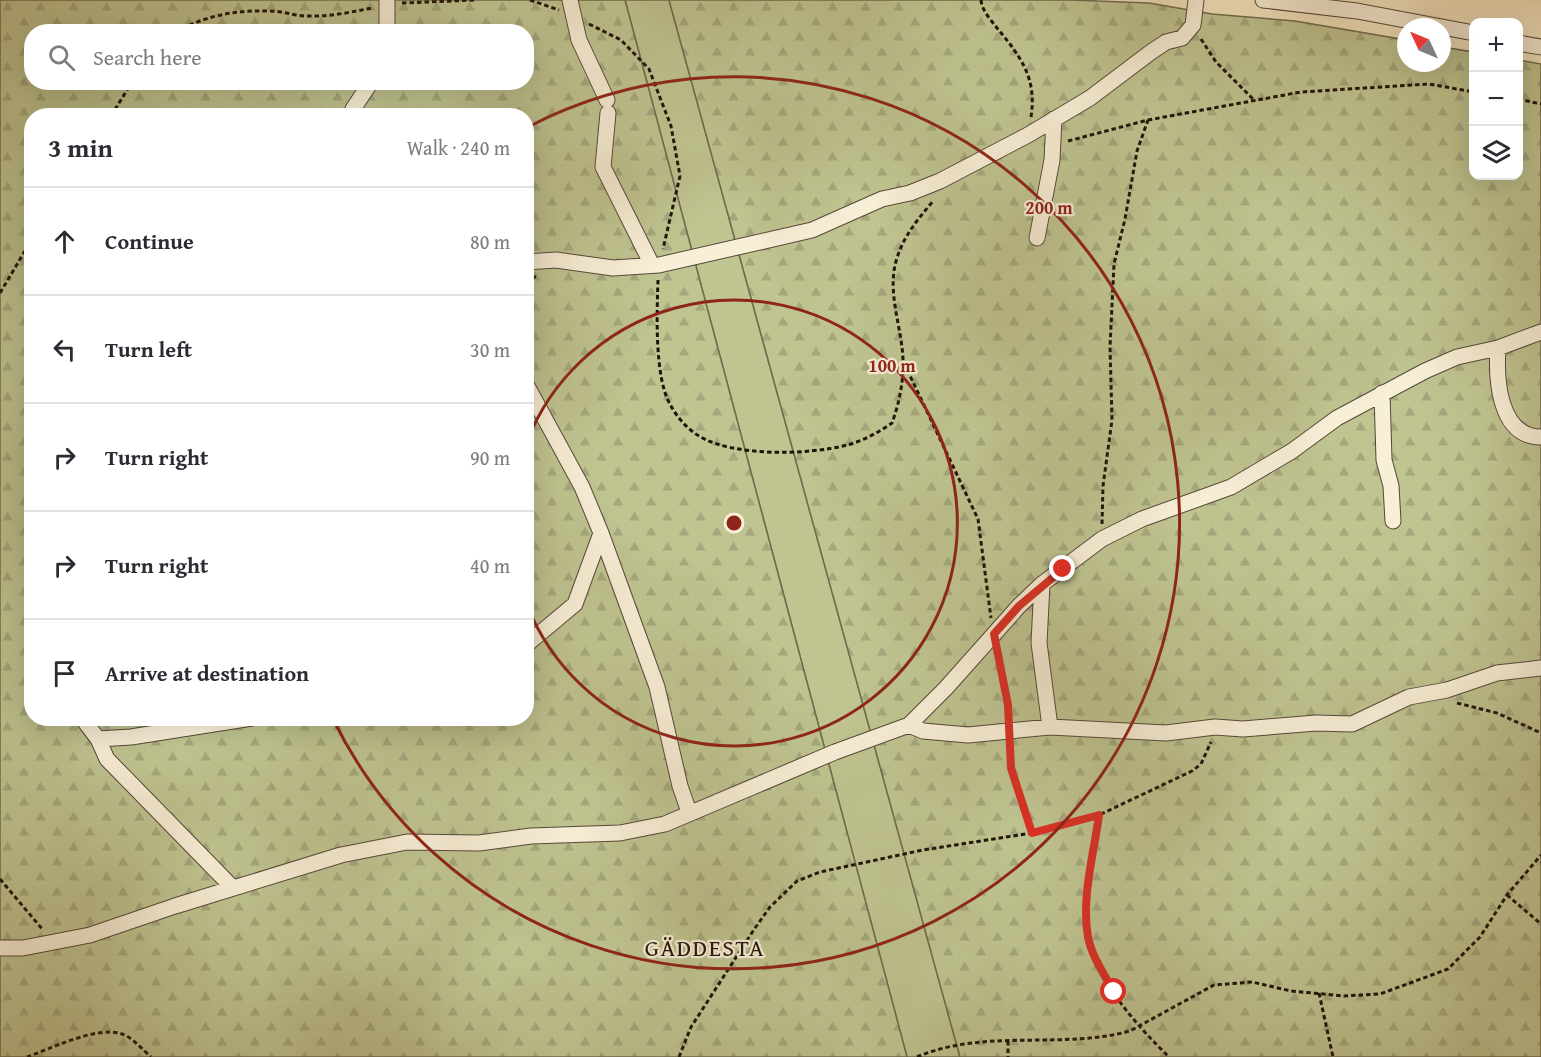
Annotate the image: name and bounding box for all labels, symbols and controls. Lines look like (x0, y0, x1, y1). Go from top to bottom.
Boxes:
north arrow (1397, 18, 1451, 72)
map controls (1469, 18, 1523, 180)
button: + (1469, 18, 1523, 72)
search box (24, 24, 534, 90)
icon: search (45, 41, 78, 74)
text: Search here (93, 41, 202, 73)
button: − (1469, 72, 1523, 126)
button: layers (1469, 126, 1523, 180)
text: 3 min (48, 128, 113, 167)
text: Walk · 240 m (407, 133, 510, 162)
text: 200 m (1025, 194, 1073, 221)
icon: ahead (48, 225, 81, 258)
text: Continue (105, 225, 194, 257)
text: 80 m (470, 227, 510, 256)
icon: left (48, 333, 81, 366)
text: Turn left (105, 333, 192, 365)
text: 30 m (470, 335, 510, 364)
text: 100 m (868, 352, 916, 379)
icon: right (48, 441, 81, 474)
text: Turn right (105, 441, 208, 473)
text: 90 m (470, 443, 510, 472)
centre of rings (724, 513, 744, 533)
icon: right (48, 549, 81, 582)
text: Turn right (105, 549, 208, 581)
text: 40 m (470, 551, 510, 580)
route end (1049, 555, 1075, 581)
icon: arrive (48, 657, 81, 690)
text: Arrive at destination (105, 657, 309, 689)
district label: GÄDDESTA (645, 930, 765, 965)
route start (1100, 978, 1126, 1004)

